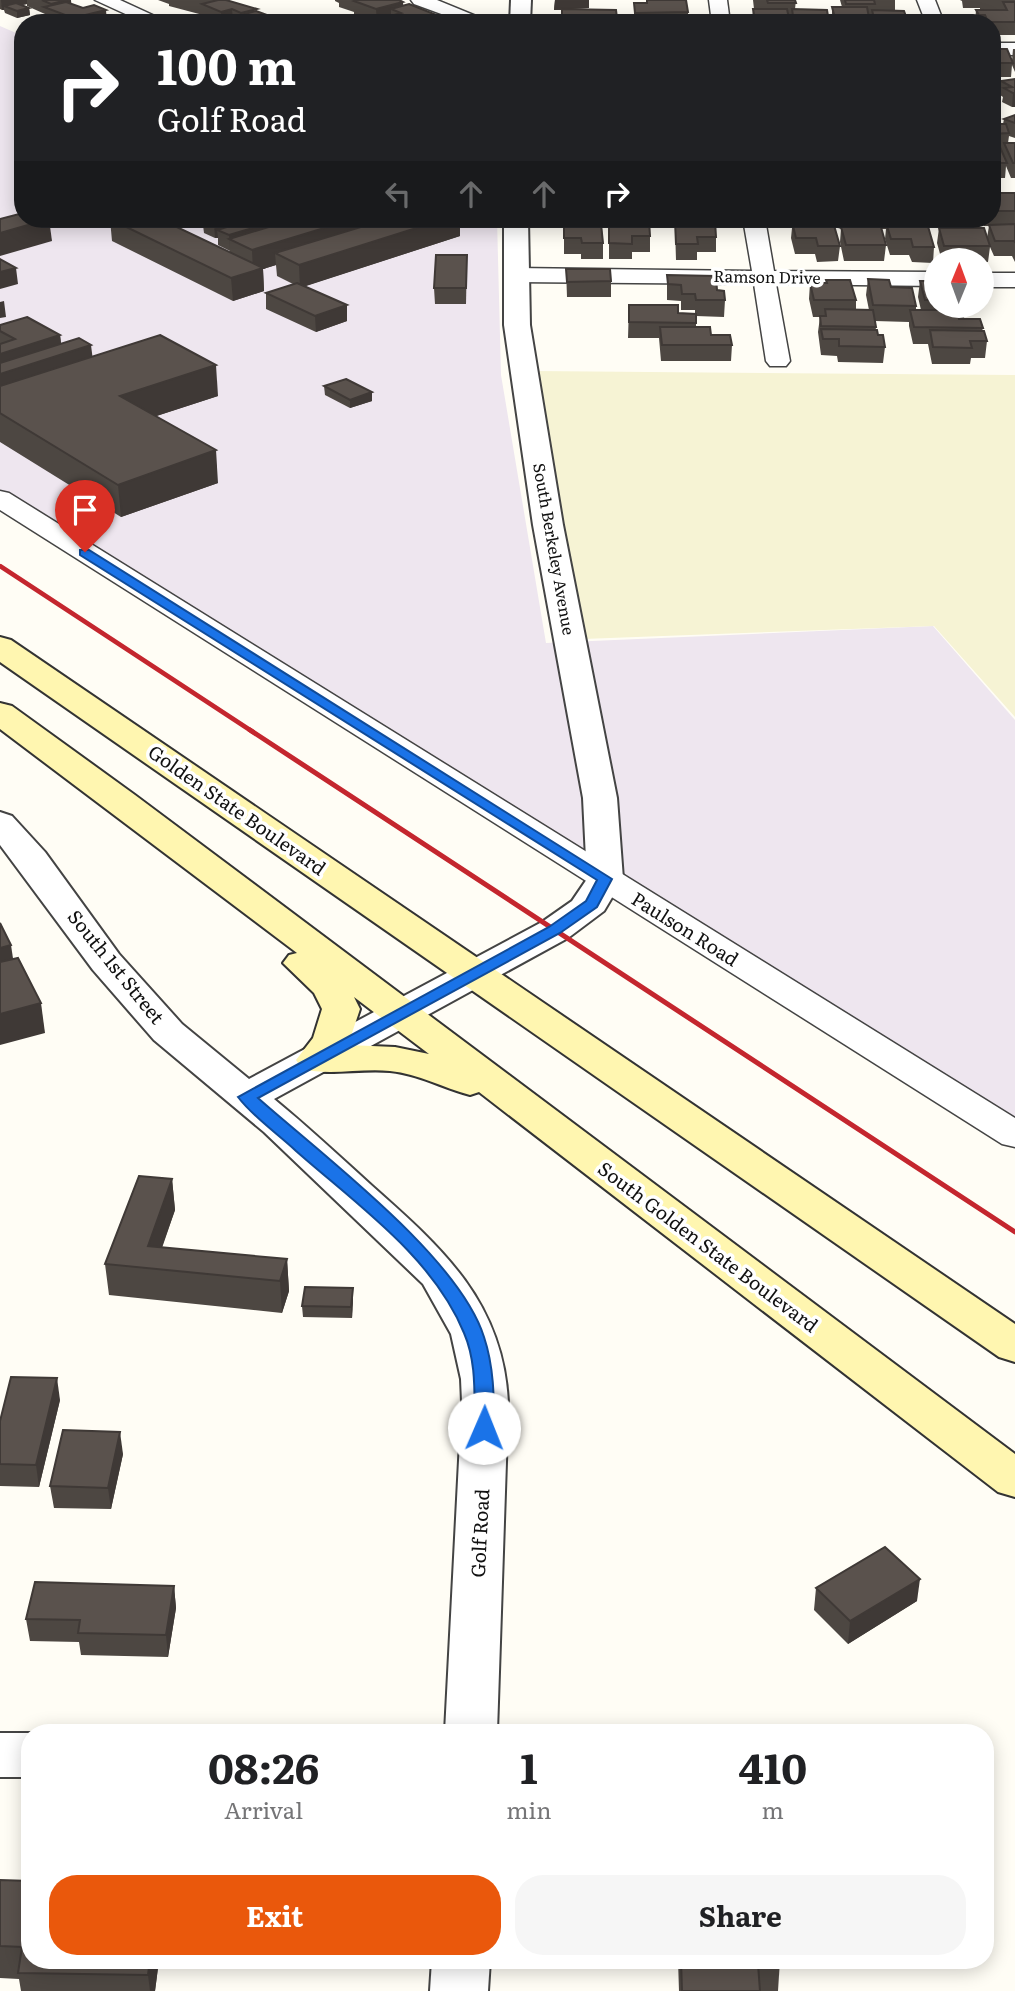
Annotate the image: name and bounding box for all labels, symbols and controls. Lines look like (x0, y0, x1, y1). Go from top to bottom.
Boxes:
text: 100 m (157, 27, 296, 100)
icon: right (42, 42, 133, 133)
text: Golf Road (157, 94, 306, 142)
icon: left (379, 175, 417, 213)
icon: ahead (452, 175, 490, 213)
icon: ahead (525, 175, 563, 213)
icon: right (598, 175, 636, 213)
north arrow (924, 248, 994, 318)
map controls (924, 248, 994, 318)
street label: Ramson Drive (713, 263, 821, 289)
street label: South Berkeley Avenue (528, 461, 582, 637)
pin (55, 480, 115, 552)
icon: arrive (66, 491, 104, 529)
street label: Golden State Boulevard (143, 737, 332, 881)
street label: Paulson Road (627, 884, 745, 972)
street label: South 1st Street (62, 903, 172, 1030)
street label: South Golden State Boulevard (593, 1154, 825, 1339)
position arrow (447, 1391, 521, 1465)
street label: Golf Road (463, 1488, 495, 1578)
text: 08:26 (208, 1735, 319, 1797)
text: 1 (520, 1735, 538, 1797)
text: 410 (738, 1735, 807, 1797)
text: Arrival (224, 1792, 303, 1826)
text: min (506, 1792, 551, 1826)
text: m (762, 1792, 784, 1826)
button: Exit (49, 1875, 501, 1955)
button: Share (515, 1875, 966, 1955)

